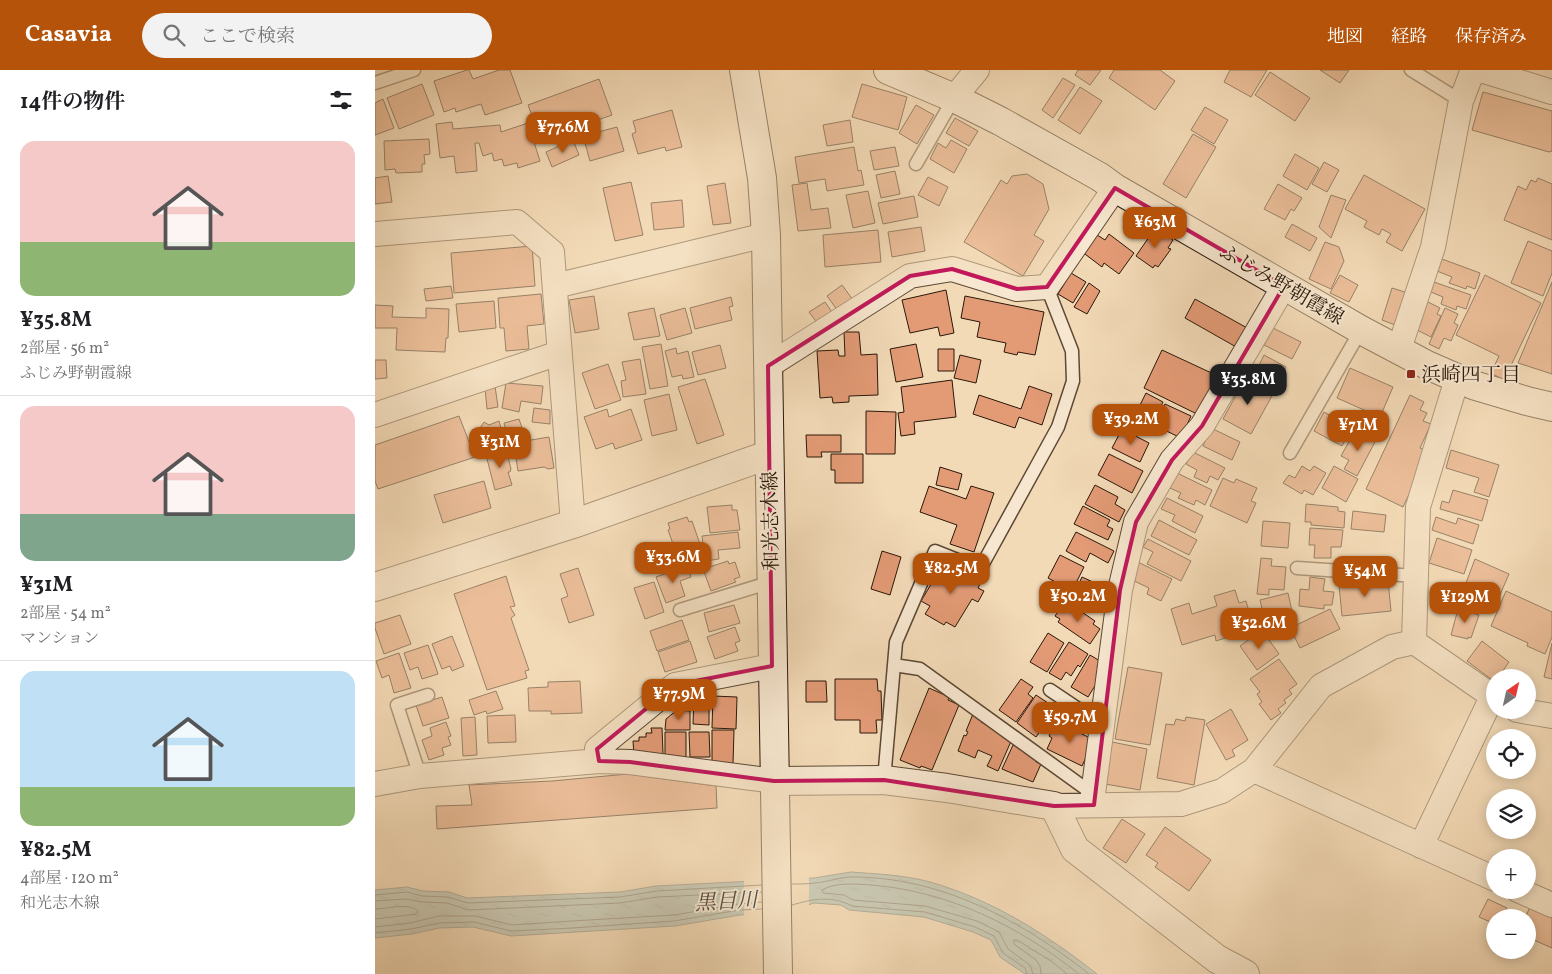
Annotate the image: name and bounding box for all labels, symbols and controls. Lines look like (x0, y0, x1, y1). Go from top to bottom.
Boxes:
search box (142, 13, 492, 58)
text: Casavia (25, 18, 112, 52)
icon: search (160, 21, 188, 49)
text: ここで検索 (200, 24, 295, 50)
text: 地図 (1327, 25, 1363, 50)
text: 経路 (1391, 25, 1427, 50)
text: 保存済み (1455, 25, 1527, 50)
icon: filters (327, 86, 355, 114)
text: 14件の物件 (20, 88, 125, 117)
pin: ¥77.6M (522, 112, 604, 154)
text: ¥77.6M (537, 117, 589, 139)
icon: home (143, 173, 233, 263)
pin: ¥63M (1125, 206, 1185, 249)
text: ¥63M (1134, 212, 1176, 234)
street label: ふじみ野朝霞線 (1213, 239, 1349, 333)
text: ¥35.8M (20, 306, 92, 335)
text: 2部屋 · 56 m² (20, 338, 109, 360)
place label: 浜崎四丁目 (1421, 362, 1521, 390)
text: ふじみ野朝霞線 (20, 363, 132, 385)
pin: ¥35.8M (1207, 364, 1289, 406)
marker: 浜崎四丁目 (1405, 368, 1417, 380)
text: ¥35.8M (1221, 369, 1275, 391)
pin: ¥39.2M (1090, 404, 1172, 446)
text: ¥39.2M (1103, 409, 1159, 431)
pin: ¥71M (1328, 410, 1388, 452)
text: ¥71M (1338, 415, 1378, 437)
pin: ¥31M (470, 426, 530, 469)
text: ¥31M (480, 432, 520, 454)
icon: home (143, 439, 233, 529)
street label: 和光志木線 (757, 471, 787, 571)
pin: ¥33.6M (632, 542, 714, 584)
text: ¥33.6M (645, 547, 701, 569)
pin: ¥82.5M (910, 552, 992, 595)
pin: ¥54M (1335, 556, 1395, 598)
text: ¥82.5M (924, 558, 978, 580)
text: ¥54M (1344, 561, 1386, 583)
text: ¥31M (20, 571, 73, 600)
pin: ¥50.2M (1037, 580, 1119, 623)
pin: ¥129M (1430, 582, 1500, 624)
text: ¥50.2M (1050, 586, 1106, 608)
text: ¥129M (1440, 587, 1490, 609)
text: 2部屋 · 54 m² (20, 603, 111, 625)
pin: ¥52.6M (1218, 608, 1300, 650)
text: ¥52.6M (1232, 613, 1286, 635)
text: マンション (20, 628, 99, 650)
north arrow (1486, 669, 1536, 719)
map controls (1486, 669, 1536, 959)
pin: ¥77.9M (638, 678, 720, 721)
text: ¥77.9M (653, 684, 705, 706)
pin: ¥59.7M (1029, 702, 1111, 744)
icon: home (143, 704, 233, 794)
text: ¥59.7M (1043, 707, 1097, 729)
button: locate (1486, 729, 1536, 779)
button: layers (1486, 789, 1536, 839)
text: ¥82.5M (20, 836, 92, 865)
button: + (1486, 849, 1536, 899)
text: 4部屋 · 120 m² (20, 868, 119, 890)
water label: 黒目川 (694, 886, 760, 919)
text: 和光志木線 (20, 893, 100, 915)
button: − (1486, 909, 1536, 959)

